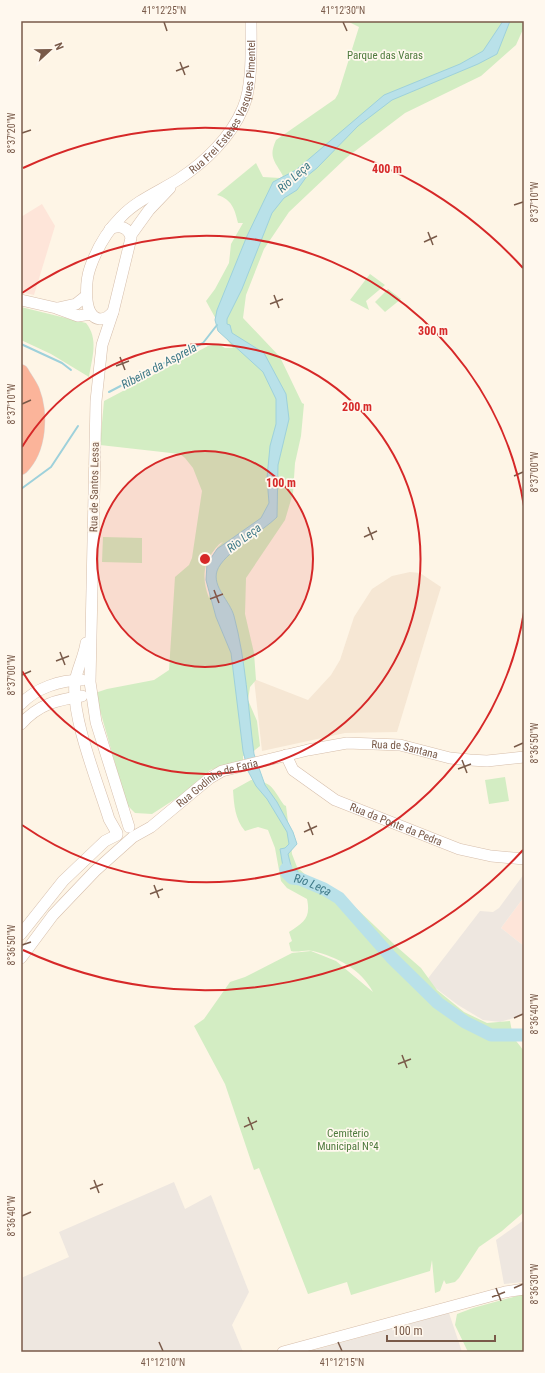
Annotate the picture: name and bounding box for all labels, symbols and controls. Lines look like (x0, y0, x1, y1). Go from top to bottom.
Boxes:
text: 41°12'25"N (142, 5, 186, 16)
text: 41°12'30"N (321, 5, 365, 16)
north arrow (30, 30, 70, 70)
street label: Rua Frei Esteves Vasques Pimentel (187, 40, 258, 177)
text: N (52, 41, 66, 52)
park label: Parque das Varas (347, 49, 423, 62)
text: 8°37'20"W (6, 112, 17, 154)
water label: Rio Leça (275, 159, 313, 195)
text: 400 m (372, 162, 402, 176)
text: 8°37'10"W (529, 181, 540, 223)
text: 300 m (418, 324, 448, 338)
water label: Ribeira da Asprela (119, 340, 199, 392)
text: 8°37'10"W (6, 383, 17, 425)
text: 200 m (342, 400, 372, 414)
street label: Rua de Santos Lessa (87, 442, 102, 532)
text: 8°37'00"W (529, 451, 540, 493)
text: 100 m (266, 476, 296, 490)
water label: Rio Leça (224, 521, 264, 555)
centre of rings (198, 552, 212, 566)
text: 8°37'00"W (6, 654, 17, 696)
text: 8°36'50"W (529, 722, 540, 764)
street label: Rua de Santana (371, 738, 439, 762)
street label: Rua Godinho de Faria (174, 756, 259, 810)
street label: Rua da Ponte da Pedra (348, 801, 444, 849)
water label: Rio Leça (293, 871, 334, 899)
text: 8°36'50"W (6, 924, 17, 966)
text: 8°36'40"W (529, 993, 540, 1035)
park label: Cemitério Municipal Nº4 (317, 1127, 379, 1153)
text: 8°36'40"W (6, 1195, 17, 1237)
text: 8°36'30"W (529, 1263, 540, 1305)
scale bar (387, 1317, 495, 1343)
text: 100 m (393, 1324, 423, 1338)
text: 41°12'10"N (141, 1357, 185, 1368)
text: 41°12'15"N (320, 1357, 364, 1368)

